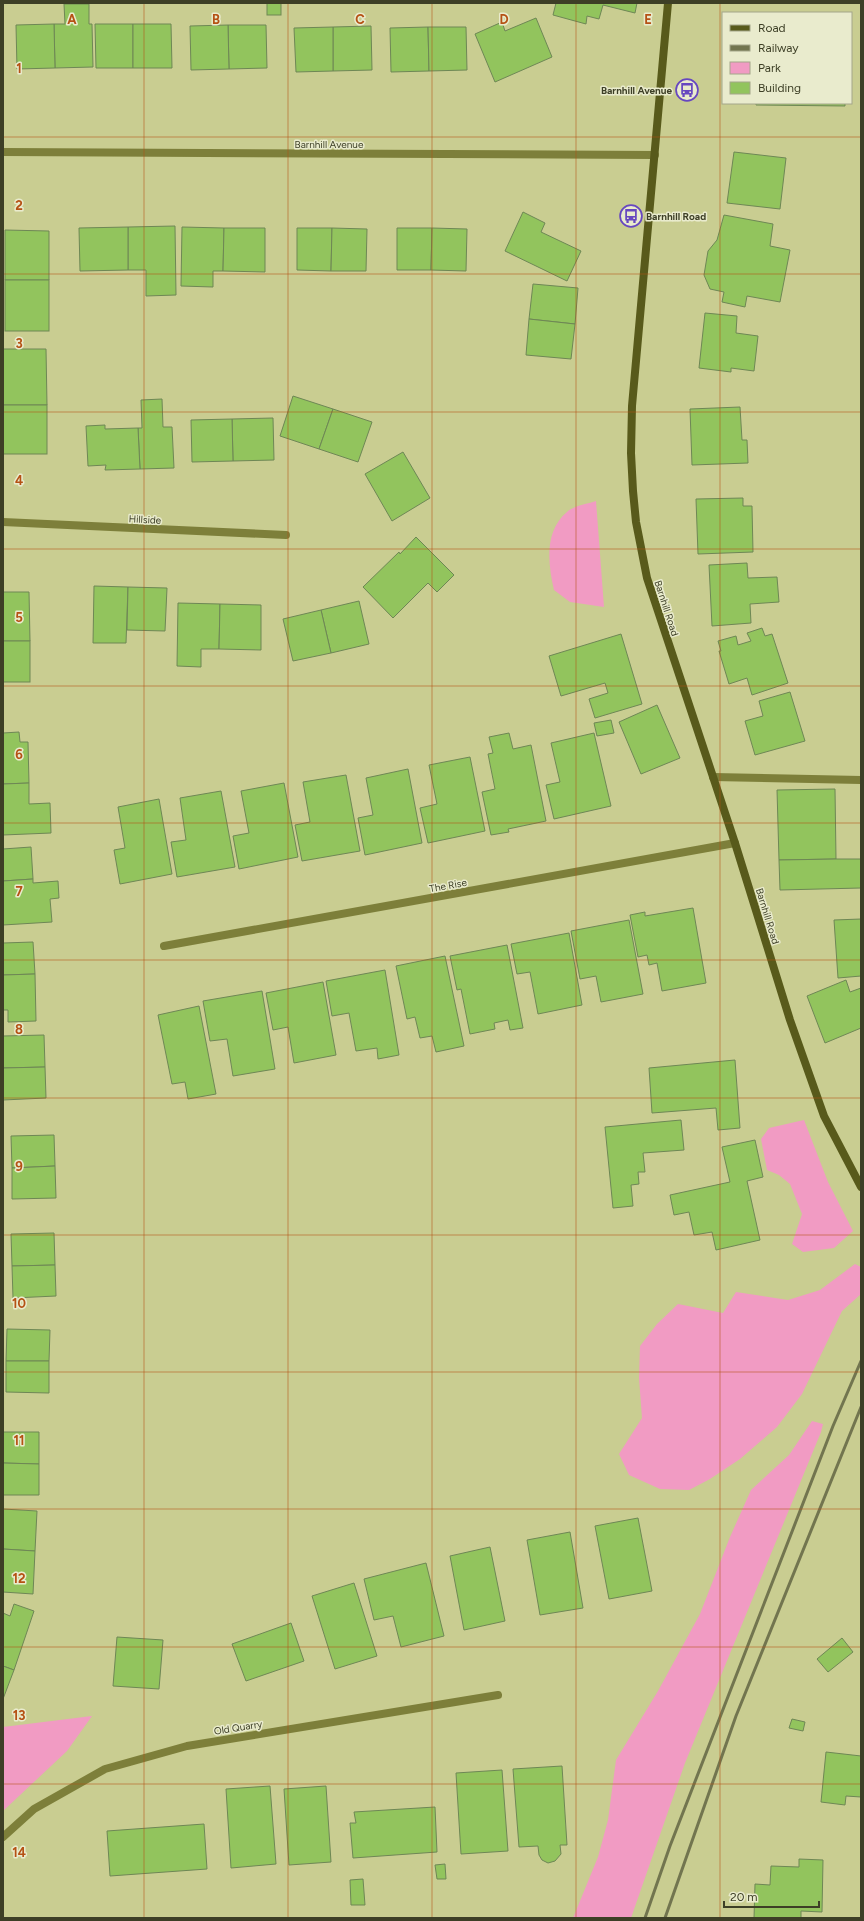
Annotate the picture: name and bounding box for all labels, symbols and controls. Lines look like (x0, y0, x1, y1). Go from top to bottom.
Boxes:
text: A (67, 12, 77, 27)
text: B (212, 12, 220, 27)
text: C (355, 12, 365, 27)
text: D (499, 12, 509, 27)
text: E (644, 12, 652, 27)
legend (722, 12, 852, 104)
text: Road (758, 21, 786, 35)
text: Railway (758, 41, 799, 55)
text: 1 (16, 61, 22, 76)
text: Park (758, 61, 781, 75)
bus stop icon: Barnhill Avenue (674, 77, 700, 103)
text: Building (758, 81, 801, 95)
place label: Barnhill Avenue (601, 84, 672, 97)
street label: Barnhill Avenue (295, 138, 364, 151)
text: 2 (15, 198, 23, 213)
bus stop icon: Barnhill Road (618, 203, 644, 229)
place label: Barnhill Road (646, 210, 706, 223)
text: 3 (15, 336, 23, 351)
text: 4 (15, 473, 23, 488)
street label: Hillside (128, 512, 162, 527)
street label: Barnhill Road (651, 579, 682, 638)
text: 5 (15, 610, 23, 625)
text: 6 (15, 747, 23, 762)
street label: The Rise (428, 876, 468, 895)
text: 7 (15, 884, 23, 899)
street label: Barnhill Road (753, 887, 782, 946)
text: 8 (15, 1022, 23, 1037)
text: 9 (15, 1159, 23, 1174)
text: 10 (12, 1296, 26, 1311)
text: 11 (14, 1433, 24, 1448)
text: 12 (12, 1571, 26, 1586)
text: 13 (13, 1708, 25, 1723)
street label: Old Quarry (213, 1717, 264, 1738)
text: 14 (12, 1845, 26, 1860)
scale bar (724, 1883, 819, 1909)
text: 20 m (730, 1890, 758, 1904)

